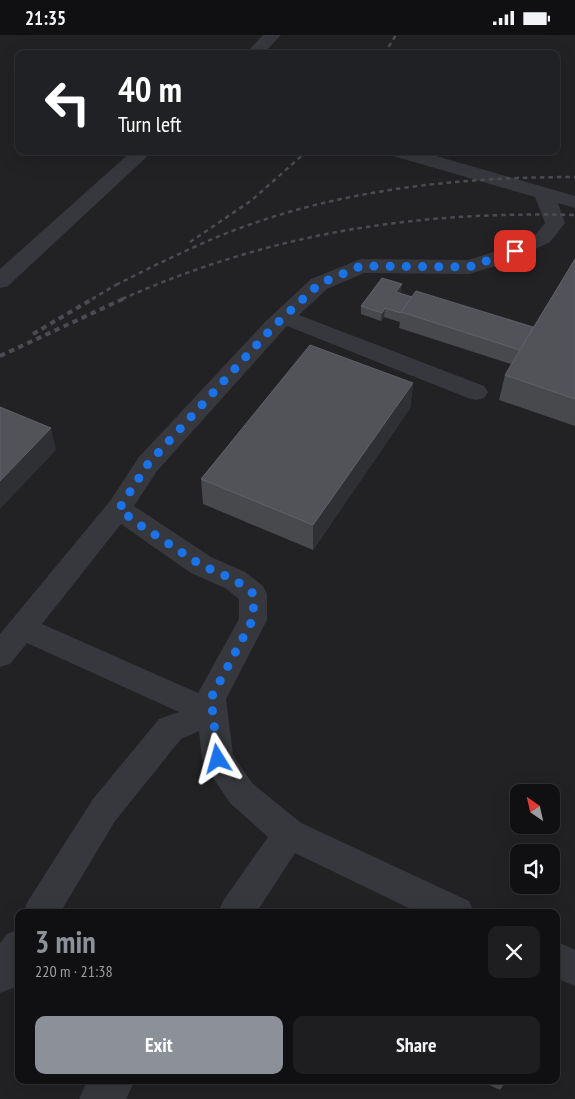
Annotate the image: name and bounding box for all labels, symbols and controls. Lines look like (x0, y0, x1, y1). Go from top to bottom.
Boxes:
text: 21:35 (25, 6, 66, 30)
text: 40 m (118, 66, 182, 112)
icon: left (35, 70, 100, 135)
text: Turn left (118, 110, 182, 138)
pin (494, 230, 536, 272)
icon: arrive (501, 237, 529, 265)
position arrow (191, 732, 243, 784)
north arrow (510, 784, 560, 834)
map controls (510, 784, 560, 894)
button: sound (510, 844, 560, 894)
text: 3 min (35, 922, 96, 961)
button: close (488, 926, 540, 978)
text: 220 m · 21:38 (35, 961, 113, 981)
button: Exit (35, 1016, 283, 1074)
button: Share (293, 1016, 540, 1074)

